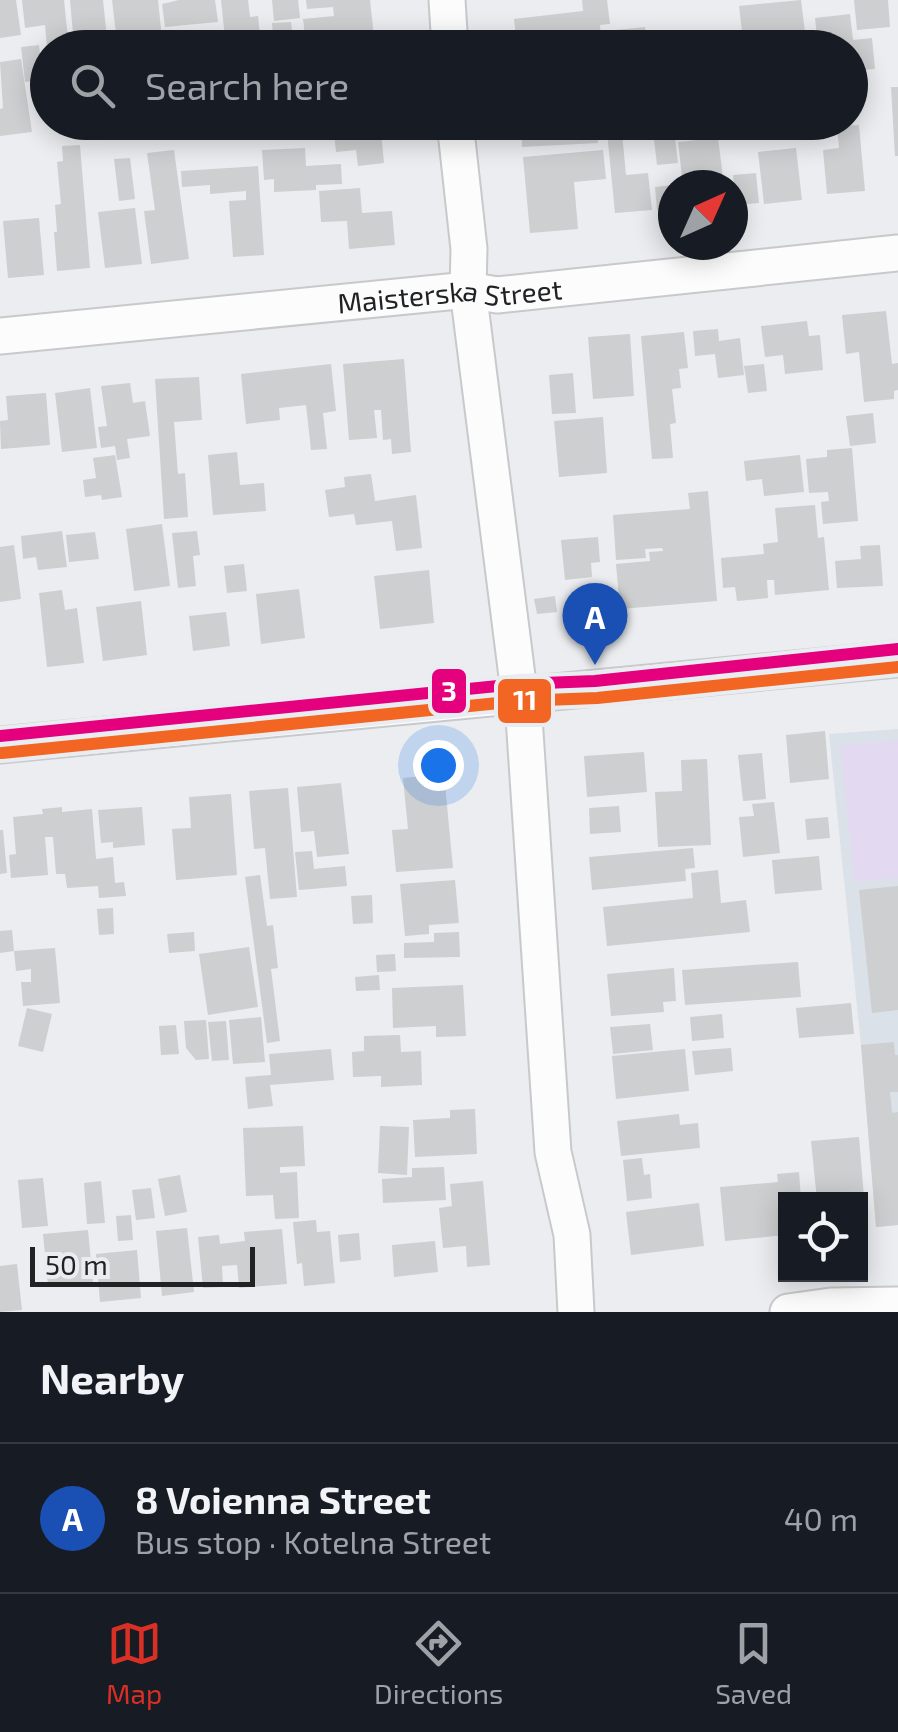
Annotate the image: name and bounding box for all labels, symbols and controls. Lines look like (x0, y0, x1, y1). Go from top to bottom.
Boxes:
search box (30, 30, 868, 140)
icon: search (65, 58, 120, 113)
text: Search here (145, 62, 349, 108)
north arrow (658, 170, 748, 260)
street label: Maisterska Street (336, 271, 564, 320)
pin: A (562, 582, 628, 665)
line badge: 3 (430, 667, 468, 715)
text: 3 (441, 673, 457, 707)
line badge: 11 (496, 677, 553, 725)
text: 11 (513, 682, 537, 716)
your location (413, 740, 464, 791)
map controls (778, 1192, 868, 1282)
button: locate (778, 1192, 868, 1282)
scale bar (30, 1242, 255, 1286)
text: 50 m (45, 1247, 108, 1281)
text: Nearby (40, 1352, 184, 1402)
text: 8 Voienna Street (135, 1476, 431, 1522)
text: A (62, 1499, 83, 1537)
text: 40 m (784, 1499, 858, 1537)
text: Bus stop · Kotelna Street (135, 1522, 491, 1560)
tab: Map (106, 1616, 162, 1710)
tab: Directions (374, 1616, 503, 1710)
tab: Saved (715, 1616, 792, 1710)

